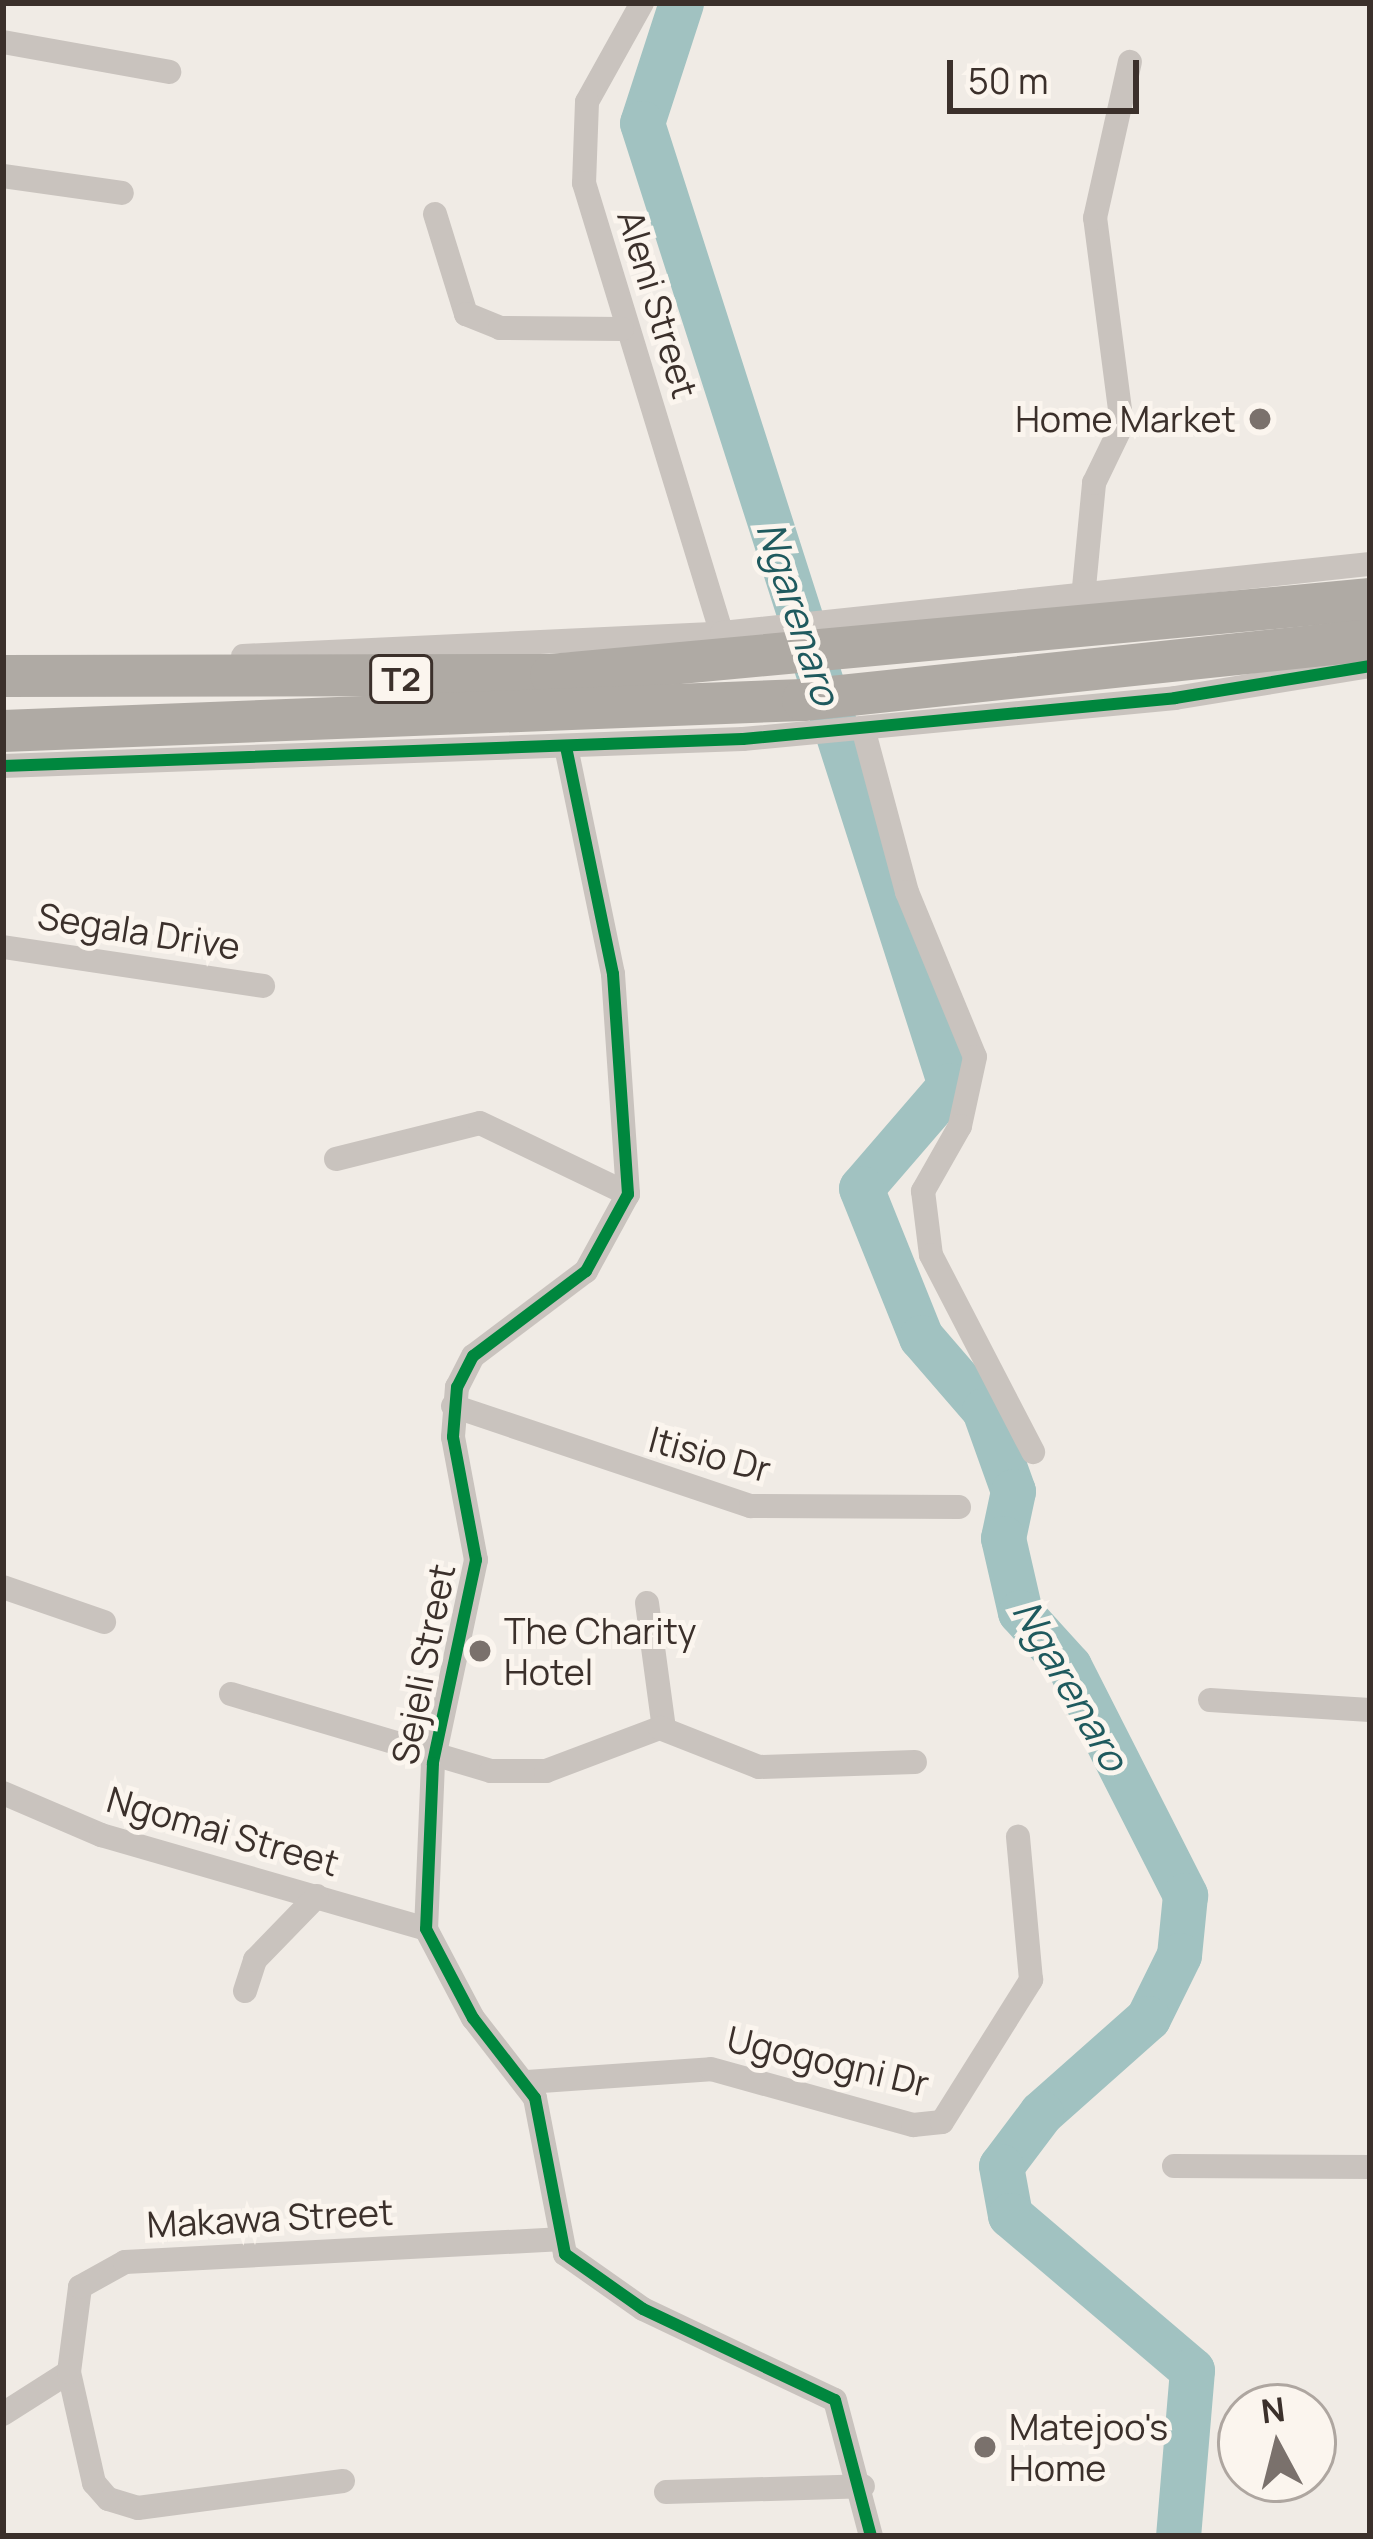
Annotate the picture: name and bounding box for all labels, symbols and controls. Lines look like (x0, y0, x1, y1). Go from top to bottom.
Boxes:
scale bar (953, 36, 1145, 110)
text: 50 m (968, 56, 1048, 105)
street label: Aleni Street (609, 205, 707, 403)
place label: Home Market (1015, 397, 1236, 441)
marker: Home Market (1247, 406, 1273, 432)
water label: Ngarenaro (748, 516, 850, 710)
road number: T2 (368, 652, 434, 706)
street label: Segala Drive (35, 894, 243, 968)
street label: Itisio Dr (644, 1417, 776, 1491)
street label: Sejeli Street (382, 1560, 464, 1768)
water label: Ngarenaro (1004, 1592, 1138, 1778)
place label: The Charity Hotel (504, 1608, 696, 1693)
marker: The Charity Hotel (467, 1638, 493, 1664)
street label: Ngomai Street (102, 1777, 344, 1885)
street label: Ugogogni Dr (723, 2017, 933, 2105)
street label: Makawa Street (146, 2190, 394, 2246)
north arrow (1217, 2383, 1337, 2503)
text: N (1258, 2386, 1287, 2434)
place label: Matejoo's Home (1009, 2404, 1168, 2489)
marker: Matejoo's Home (972, 2434, 998, 2460)

